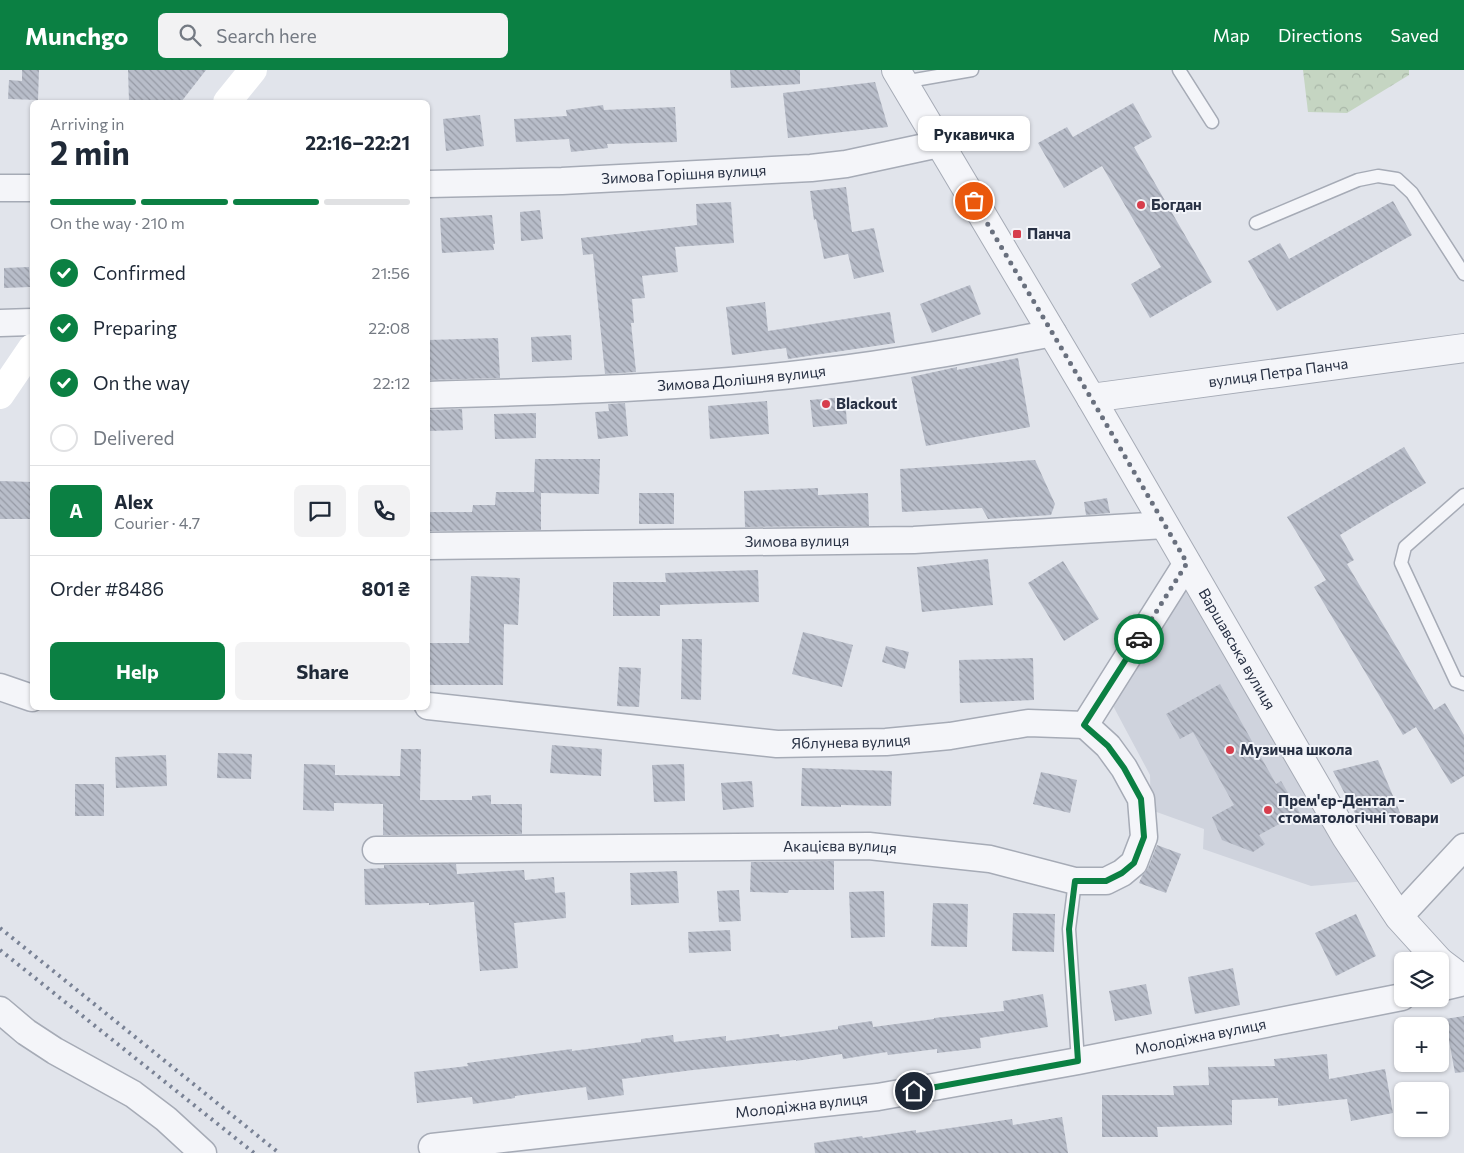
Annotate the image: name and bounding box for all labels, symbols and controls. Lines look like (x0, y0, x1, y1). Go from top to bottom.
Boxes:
search box (158, 13, 508, 58)
text: Munchgo (25, 21, 128, 50)
icon: search (176, 21, 204, 49)
text: Search here (216, 24, 317, 47)
text: Map (1213, 24, 1250, 46)
text: Directions (1278, 24, 1362, 46)
text: Saved (1390, 24, 1439, 46)
text: Arriving in (50, 114, 124, 133)
callout: Рукавичка (918, 116, 1030, 151)
text: Рукавичка (933, 124, 1015, 143)
text: 22:16–22:21 (305, 131, 410, 154)
text: 2 min (50, 132, 130, 172)
street label: Зимова Горішня вулиця (601, 160, 767, 187)
pin (953, 180, 995, 222)
icon: bag (960, 187, 988, 215)
place label: Богдан (1151, 195, 1202, 213)
marker: Богдан (1135, 199, 1147, 211)
text: On the way · 210 m (50, 213, 185, 232)
place label: Панча (1027, 224, 1071, 242)
marker: Панча (1011, 228, 1023, 240)
icon: check (50, 259, 78, 287)
text: Confirmed (93, 261, 186, 284)
text: 21:56 (372, 263, 410, 282)
icon: check (50, 314, 78, 342)
text: Preparing (93, 316, 177, 339)
text: 22:08 (368, 318, 410, 337)
street label: вулиця Петра Панча (1207, 354, 1349, 390)
street label: Зимова Долішня вулиця (656, 361, 827, 394)
icon: check (50, 369, 78, 397)
text: On the way (93, 371, 190, 394)
text: 22:12 (373, 373, 410, 392)
place label: Blackout (836, 394, 897, 412)
marker: Blackout (820, 398, 832, 410)
text: Delivered (93, 426, 174, 449)
button: chat (294, 485, 346, 537)
button: phone (358, 485, 410, 537)
text: Alex (114, 490, 154, 513)
text: A (69, 499, 83, 522)
text: Courier · 4.7 (114, 513, 200, 532)
street label: Зимова вулиця (745, 531, 849, 550)
text: Order #8486 (50, 577, 164, 600)
text: 801 ₴ (361, 577, 410, 600)
street label: Варшавська вулиця (1195, 585, 1280, 713)
courier (1114, 614, 1164, 664)
icon: car (1125, 625, 1153, 653)
button: Help (50, 642, 225, 700)
button: Share (235, 642, 410, 700)
street label: Яблунева вулиця (791, 730, 911, 752)
place label: Музична школа (1240, 740, 1353, 758)
marker: Музична школа (1224, 744, 1236, 756)
place label: Прем'єр-Дентал - стоматологічні товари (1278, 791, 1439, 826)
marker: Прем'єр-Дентал - стоматологічні товари (1262, 804, 1274, 816)
street label: Акацієва вулиця (783, 836, 898, 857)
map controls (1394, 952, 1449, 1137)
button: layers (1394, 952, 1449, 1007)
street label: Молодіжна вулиця (1133, 1014, 1267, 1058)
button: + (1394, 1017, 1449, 1072)
pin (893, 1070, 935, 1112)
icon: home (900, 1077, 928, 1105)
button: − (1394, 1082, 1449, 1137)
street label: Молодіжна вулиця (734, 1088, 869, 1121)

